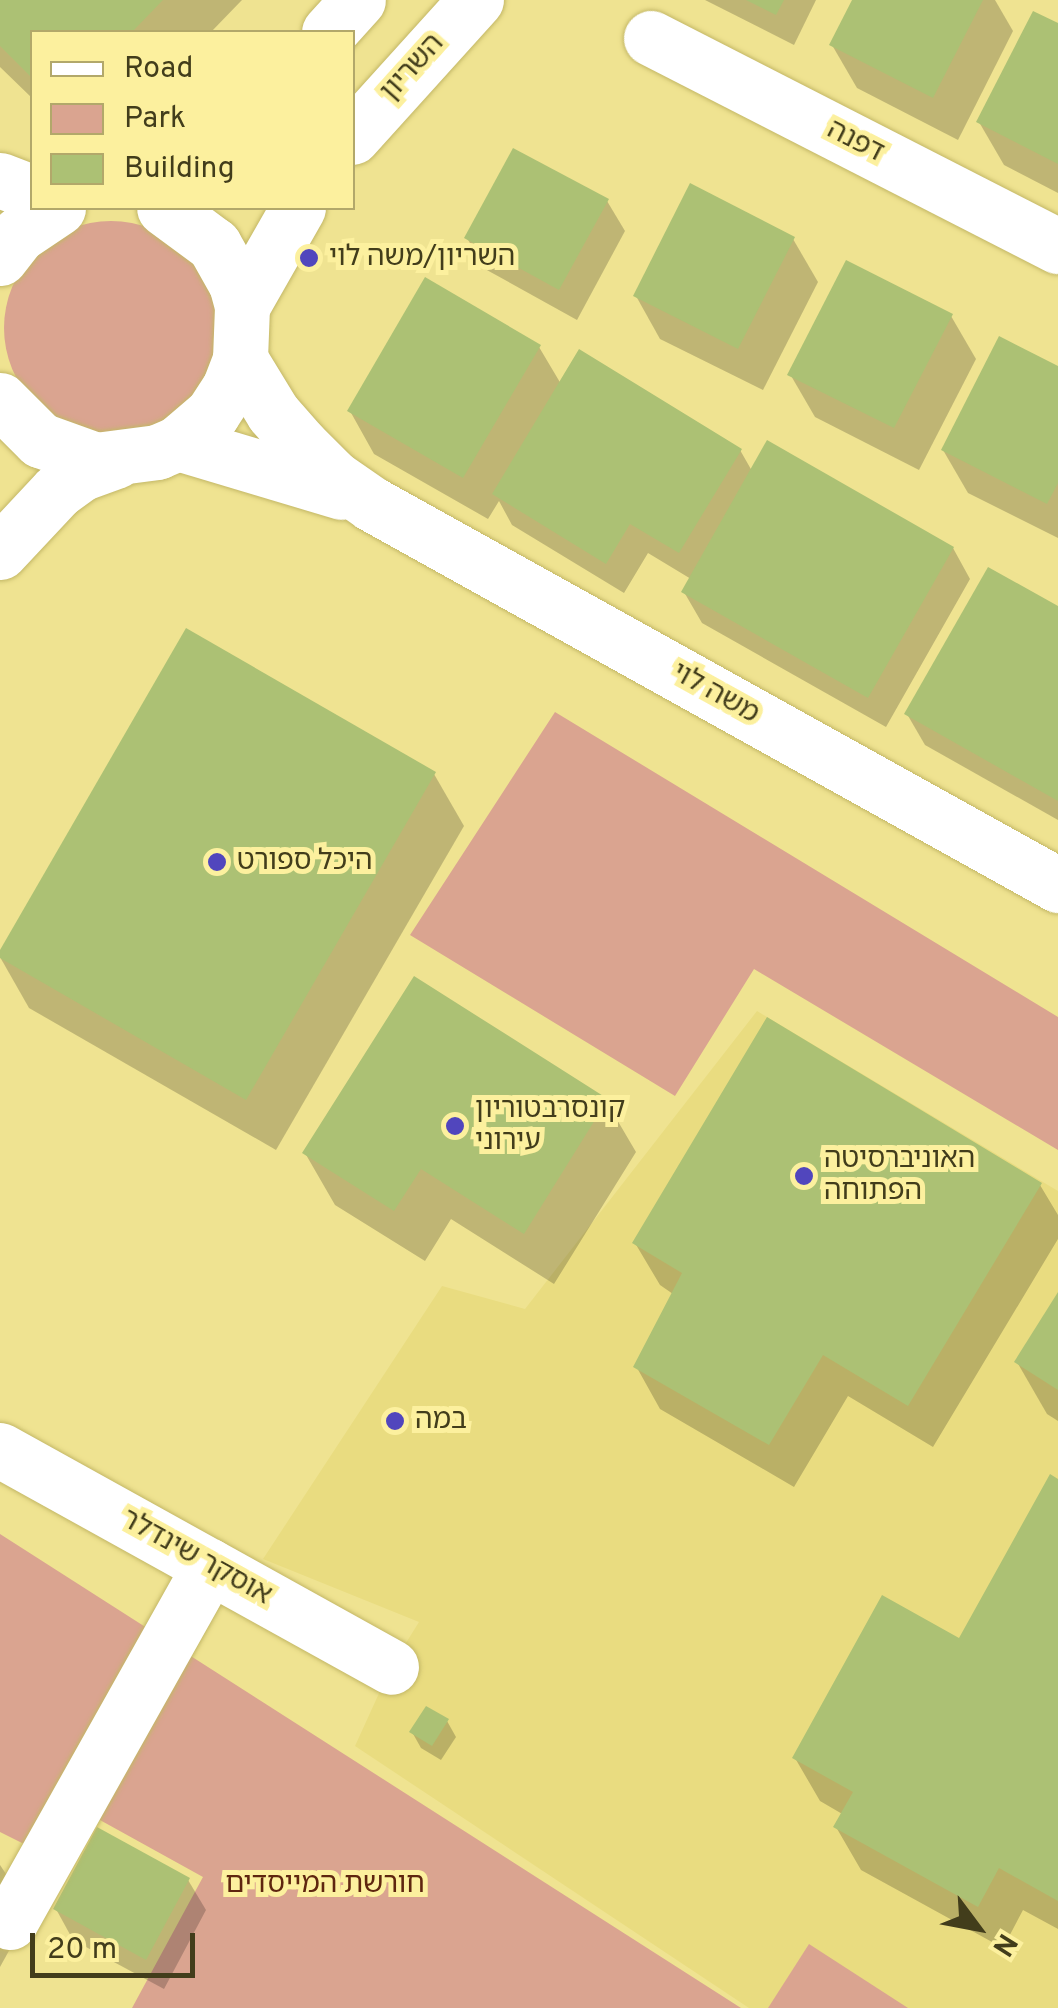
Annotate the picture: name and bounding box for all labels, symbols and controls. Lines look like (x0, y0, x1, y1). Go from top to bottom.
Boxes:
street label: השריון (374, 28, 452, 108)
legend (30, 30, 355, 210)
text: Road (124, 51, 193, 88)
text: Park (124, 101, 186, 138)
street label: דפנה (821, 114, 889, 170)
text: Building (124, 151, 235, 188)
place label: השריון/משה לוי (329, 241, 515, 275)
marker: השריון/משה לוי (298, 247, 320, 269)
street label: משה לוי (666, 656, 764, 732)
place label: היכל ספורט (237, 845, 373, 879)
marker: היכל ספורט (206, 851, 228, 873)
place label: קונסרבטוריון עירוני (475, 1093, 625, 1159)
marker: קונסרבטוריון עירוני (444, 1115, 466, 1137)
place label: האוניברסיטה הפתוחה (824, 1143, 975, 1209)
marker: האוניברסיטה הפתוחה (793, 1165, 815, 1187)
place label: במה (415, 1404, 467, 1438)
marker: במה (384, 1410, 406, 1432)
street label: אוסקר שינדלר (115, 1503, 277, 1613)
park label: חורשת המייסדים (225, 1868, 425, 1902)
north arrow (928, 1878, 1028, 1978)
scale bar (35, 1913, 200, 1975)
text: N (983, 1926, 1024, 1962)
text: 20 m (47, 1932, 117, 1969)

